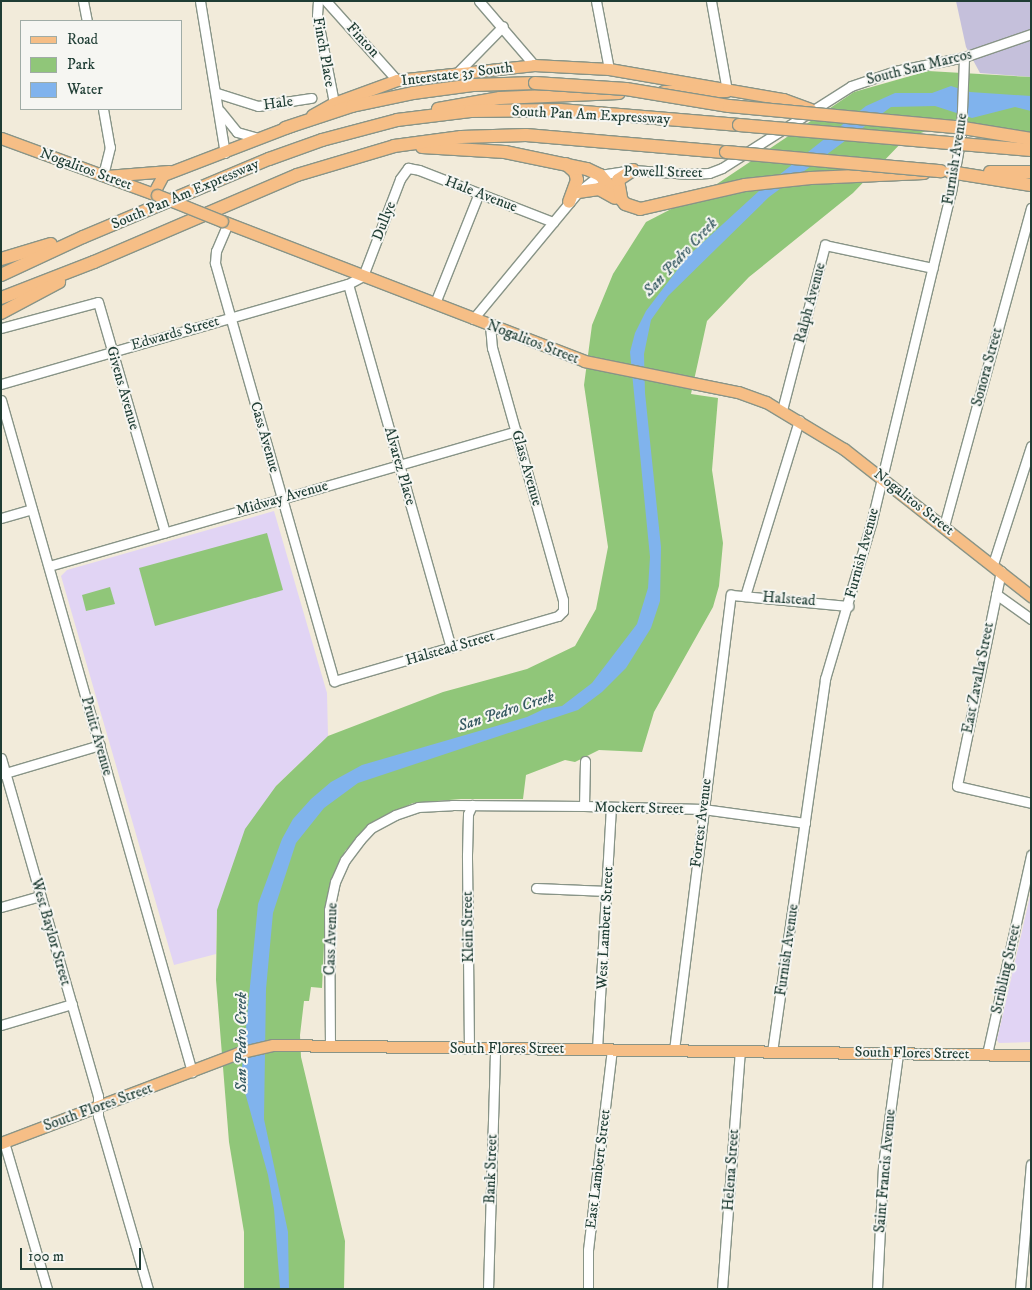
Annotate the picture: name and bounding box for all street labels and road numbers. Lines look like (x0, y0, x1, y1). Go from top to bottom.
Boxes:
street label: Finch Place (309, 16, 339, 88)
street label: Finton (343, 19, 383, 61)
street label: South San Marcos (864, 45, 974, 89)
street label: Interstate 35 South (400, 58, 514, 90)
street label: Hale (262, 92, 294, 114)
street label: South Pan Am Expressway (511, 102, 671, 128)
street label: Furnish Avenue (939, 112, 971, 206)
street label: Nogalitos Street (37, 144, 135, 194)
street label: South Pan Am Expressway (108, 155, 262, 233)
street label: Powell Street (623, 162, 703, 182)
street label: Hale Avenue (442, 172, 520, 216)
street label: Dullye (368, 199, 400, 243)
street label: Ralph Avenue (791, 261, 829, 345)
street label: Edwards Street (129, 312, 221, 354)
street label: Nogalitos Street (484, 316, 582, 368)
street label: Sonora Street (968, 326, 1006, 408)
street label: Givens Avenue (102, 344, 144, 432)
street label: Cass Avenue (246, 400, 284, 474)
street label: Alvarez Place (380, 425, 420, 507)
street label: Glass Avenue (508, 428, 546, 508)
street label: Nogalitos Street (870, 465, 958, 539)
street label: Midway Avenue (234, 476, 330, 520)
street label: Furnish Avenue (841, 506, 883, 600)
street label: Halstead (762, 588, 816, 610)
street label: East Zavalla Street (958, 621, 998, 735)
street label: Halstead Street (403, 627, 497, 669)
street label: Pruitt Avenue (77, 694, 117, 778)
street label: Forrest Avenue (687, 777, 715, 869)
street label: Mockert Street (594, 798, 684, 818)
street label: West Lambert Street (593, 866, 617, 990)
street label: West Baylor Street (27, 876, 75, 988)
street label: Klein Street (458, 891, 478, 963)
street label: Cass Avenue (321, 902, 341, 976)
street label: Furnish Avenue (772, 903, 802, 997)
street label: Stribling Street (988, 922, 1024, 1016)
street label: South Flores Street (450, 1040, 564, 1058)
street label: South Flores Street (855, 1043, 969, 1063)
street label: South Flores Street (41, 1079, 155, 1135)
street label: East Lambert Street (582, 1108, 614, 1230)
street label: Saint Francis Avenue (871, 1109, 899, 1233)
street label: Helena Street (719, 1128, 743, 1212)
street label: Bank Street (481, 1134, 501, 1204)

